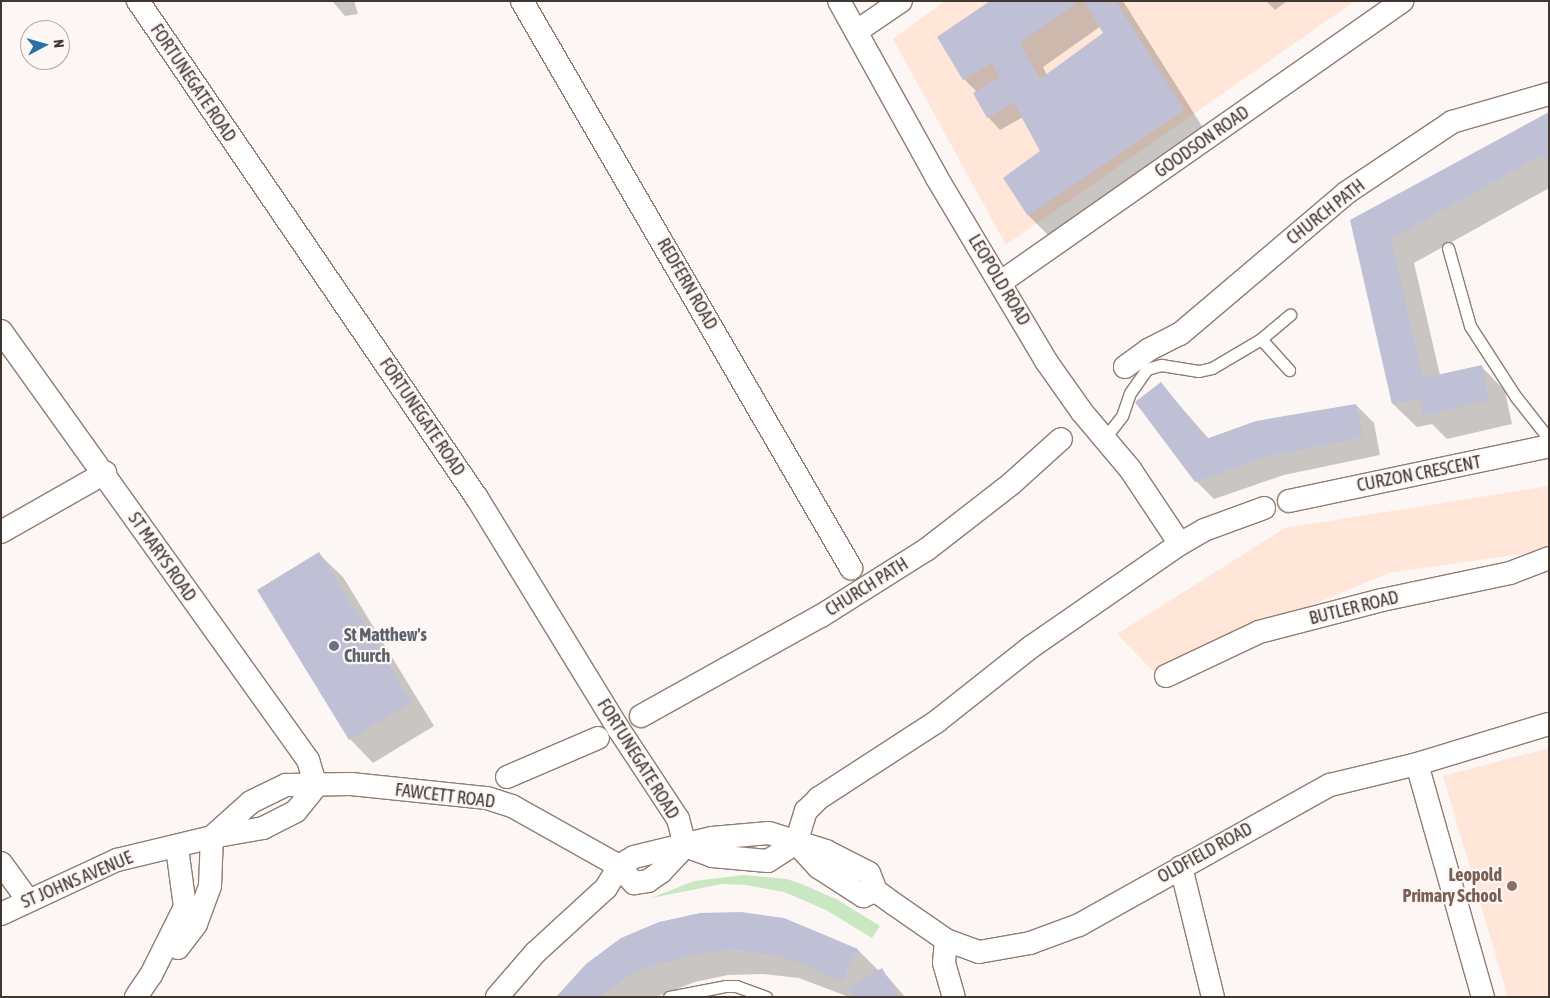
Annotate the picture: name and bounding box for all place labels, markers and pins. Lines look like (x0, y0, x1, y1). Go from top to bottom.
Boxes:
place label: St Matthew's Church (344, 625, 427, 668)
marker: St Matthew's Church (328, 640, 340, 652)
place label: Leopold Primary School (1403, 865, 1502, 908)
marker: Leopold Primary School (1506, 880, 1518, 892)

